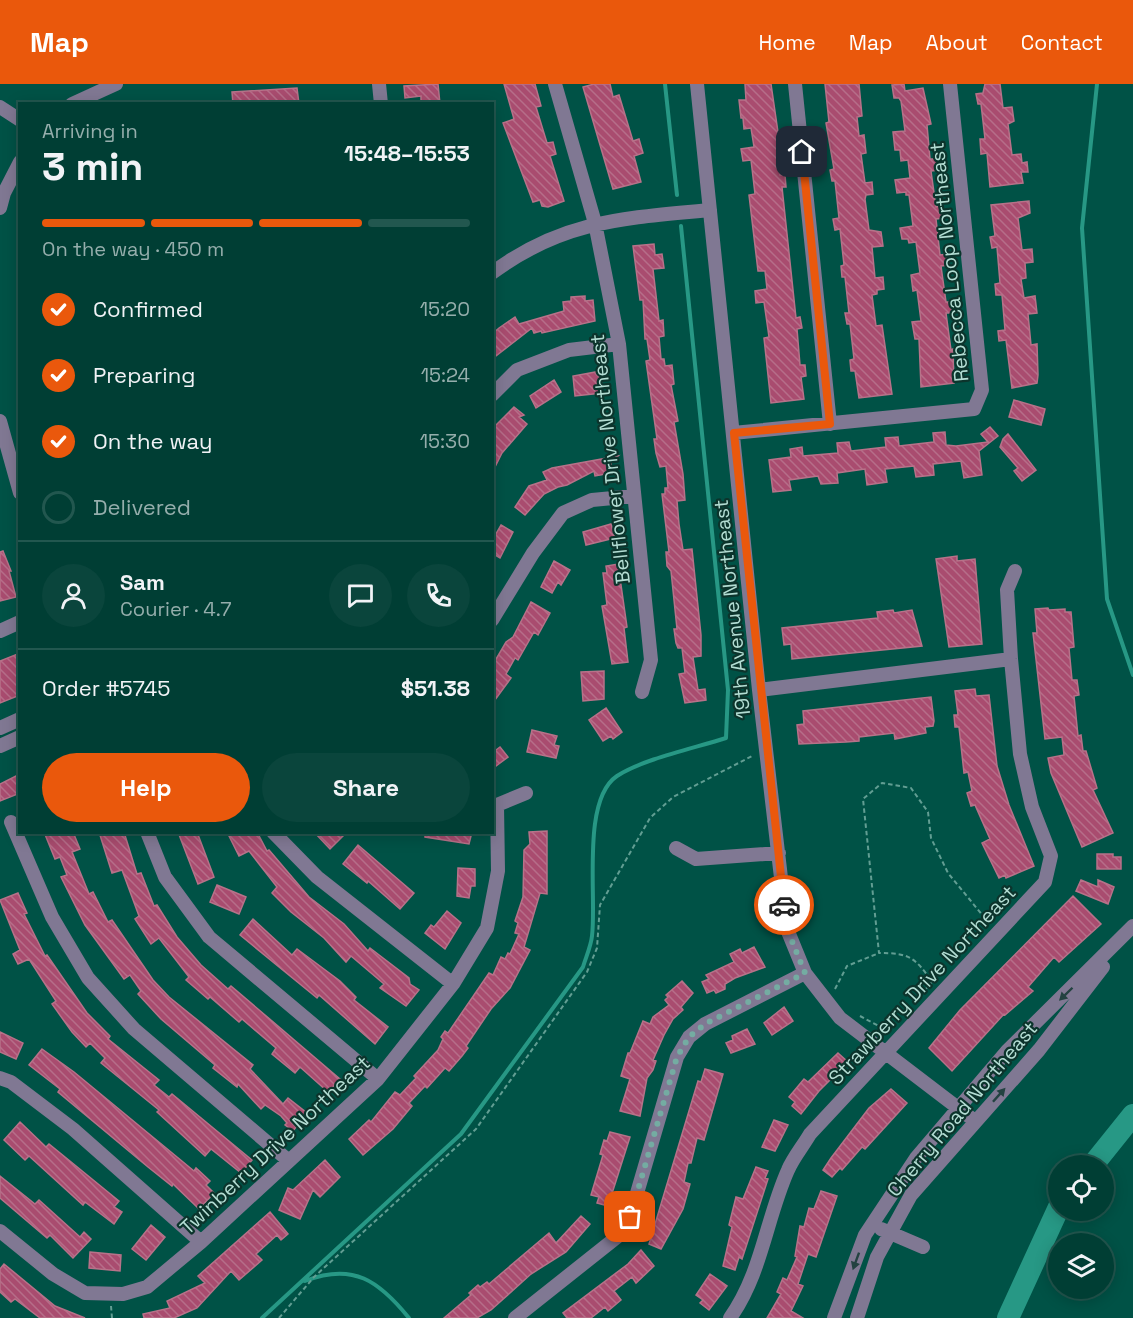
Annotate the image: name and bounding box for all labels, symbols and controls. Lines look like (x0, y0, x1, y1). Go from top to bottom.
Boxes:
text: Map (30, 24, 89, 60)
text: Home (758, 29, 816, 56)
text: Map (849, 29, 893, 56)
text: About (926, 29, 988, 56)
text: Contact (1021, 29, 1103, 56)
text: Arriving in (42, 118, 138, 144)
pin (776, 126, 827, 177)
icon: home (785, 135, 818, 168)
text: 15:48–15:53 (344, 139, 470, 167)
street label: Rebecca Loop Northeast (923, 141, 975, 383)
text: 3 min (42, 142, 143, 191)
text: On the way · 450 m (42, 236, 224, 262)
icon: check (42, 293, 75, 326)
text: Confirmed (93, 295, 203, 323)
text: 15:20 (420, 296, 470, 322)
street label: Bellflower Drive Northeast (584, 333, 636, 585)
icon: check (42, 359, 75, 392)
text: Preparing (93, 361, 195, 389)
text: 15:24 (421, 362, 470, 388)
icon: check (42, 425, 75, 458)
text: On the way (93, 427, 212, 455)
text: 15:30 (420, 428, 470, 454)
text: Delivered (93, 493, 191, 521)
street label: 19th Avenue Northeast (708, 498, 756, 720)
button: person (42, 564, 105, 627)
button: chat (329, 564, 392, 627)
button: phone (407, 564, 470, 627)
text: Sam (120, 568, 165, 596)
text: Courier · 4.7 (120, 596, 231, 622)
text: Order #5745 (42, 674, 171, 702)
text: $51.38 (401, 674, 470, 702)
button: Help (42, 753, 250, 822)
button: Share (262, 753, 470, 822)
courier (754, 875, 814, 935)
street label: Strawberry Drive Northeast (823, 880, 1021, 1090)
icon: car (768, 889, 801, 922)
one-way arrow (1059, 986, 1073, 1000)
street label: Cherry Road Northeast (881, 1016, 1043, 1202)
street label: Twinberry Drive Northeast (174, 1050, 376, 1240)
one-way arrow (992, 1088, 1005, 1103)
map controls (1048, 1155, 1114, 1299)
button: locate (1048, 1155, 1114, 1221)
pin (604, 1191, 655, 1242)
icon: bag (613, 1200, 646, 1233)
button: layers (1048, 1233, 1114, 1299)
one-way arrow (850, 1252, 860, 1270)

